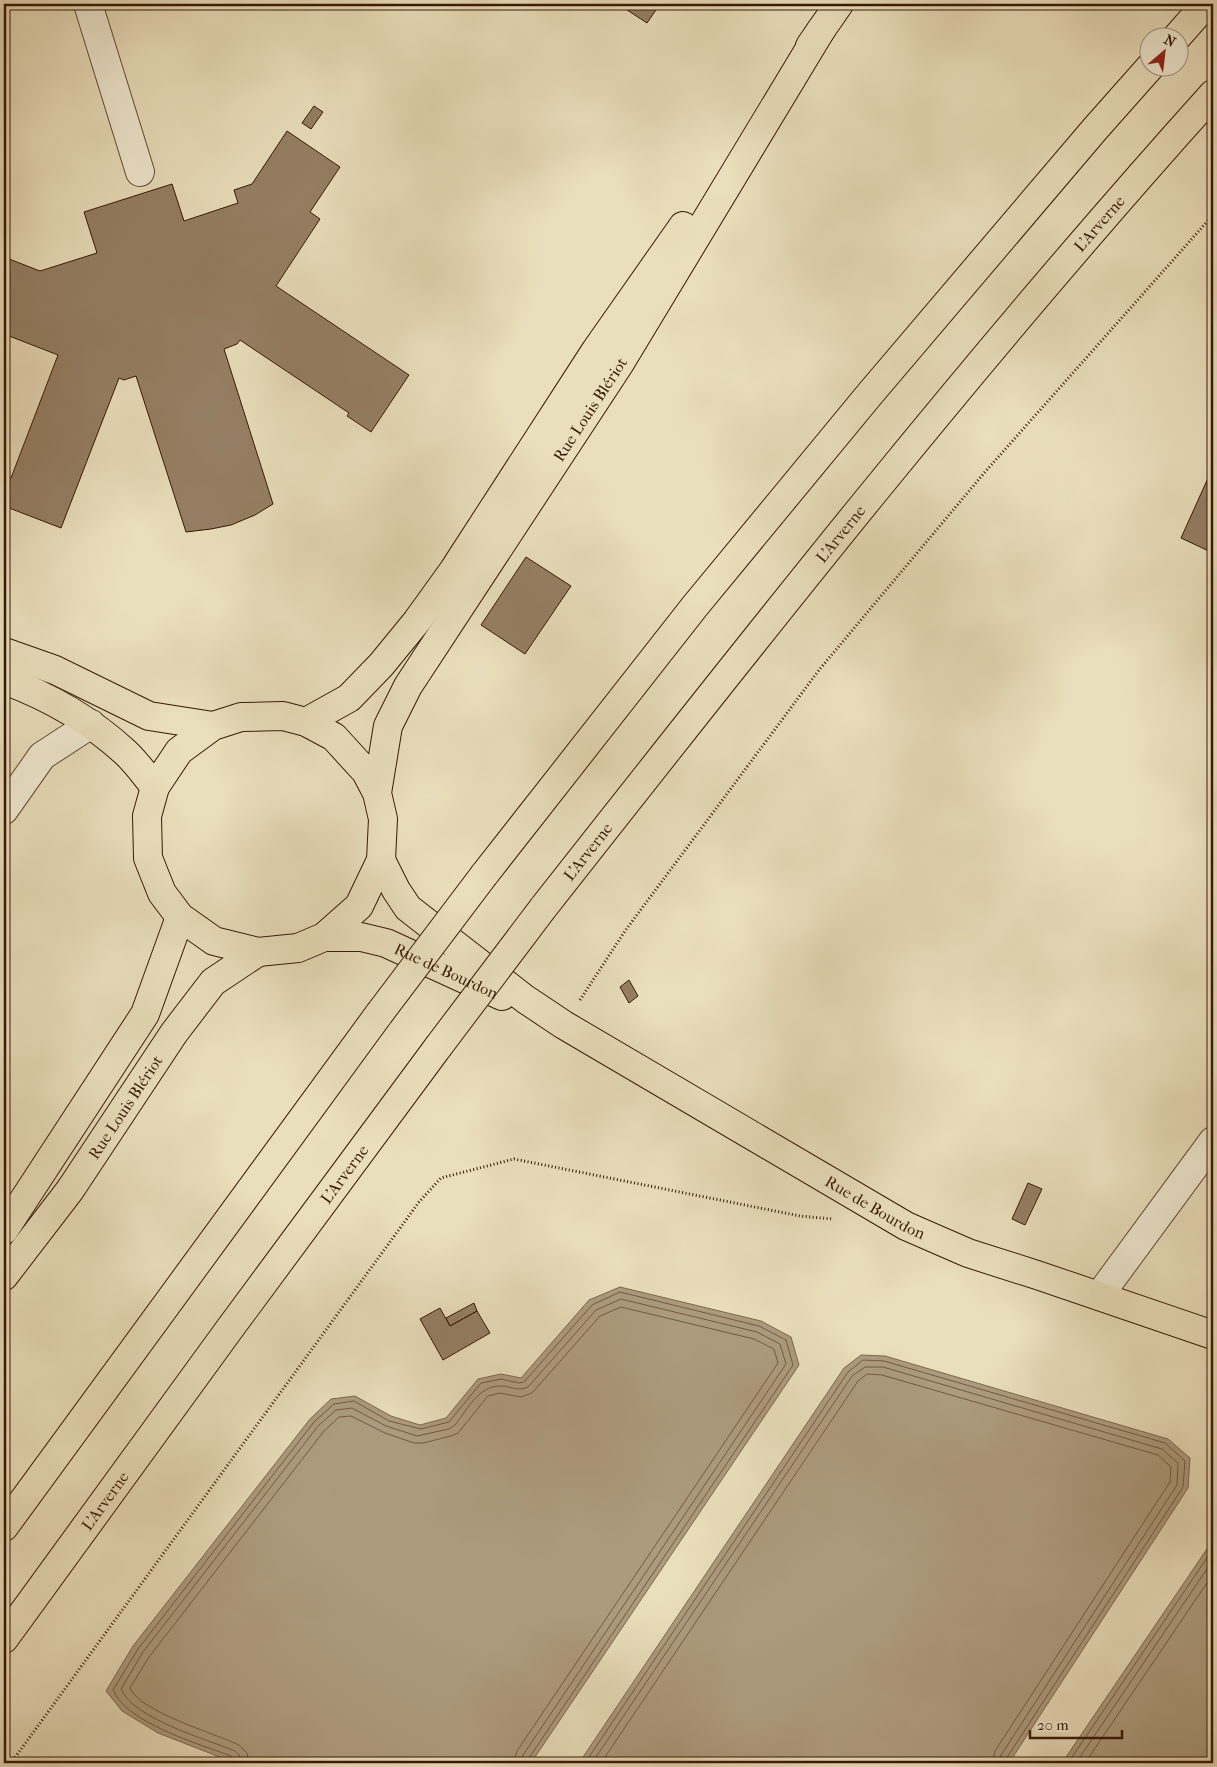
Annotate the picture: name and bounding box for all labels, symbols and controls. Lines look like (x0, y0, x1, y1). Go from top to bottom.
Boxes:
north arrow (1140, 28, 1190, 78)
text: N (1161, 31, 1179, 51)
street label: L'Arverne (1069, 191, 1128, 255)
street label: Rue Louis Blériot (549, 354, 631, 465)
street label: L'Arverne (811, 501, 869, 566)
street label: L'Arverne (559, 819, 616, 884)
street label: Rue de Bourdon (391, 939, 502, 1003)
street label: Rue Louis Blériot (84, 1051, 166, 1162)
street label: L'Arverne (316, 1141, 372, 1207)
street label: Rue de Bourdon (822, 1171, 929, 1243)
street label: L'Arverne (77, 1467, 132, 1534)
scale bar (1030, 1707, 1122, 1739)
text: 20 m (1037, 1716, 1069, 1734)

